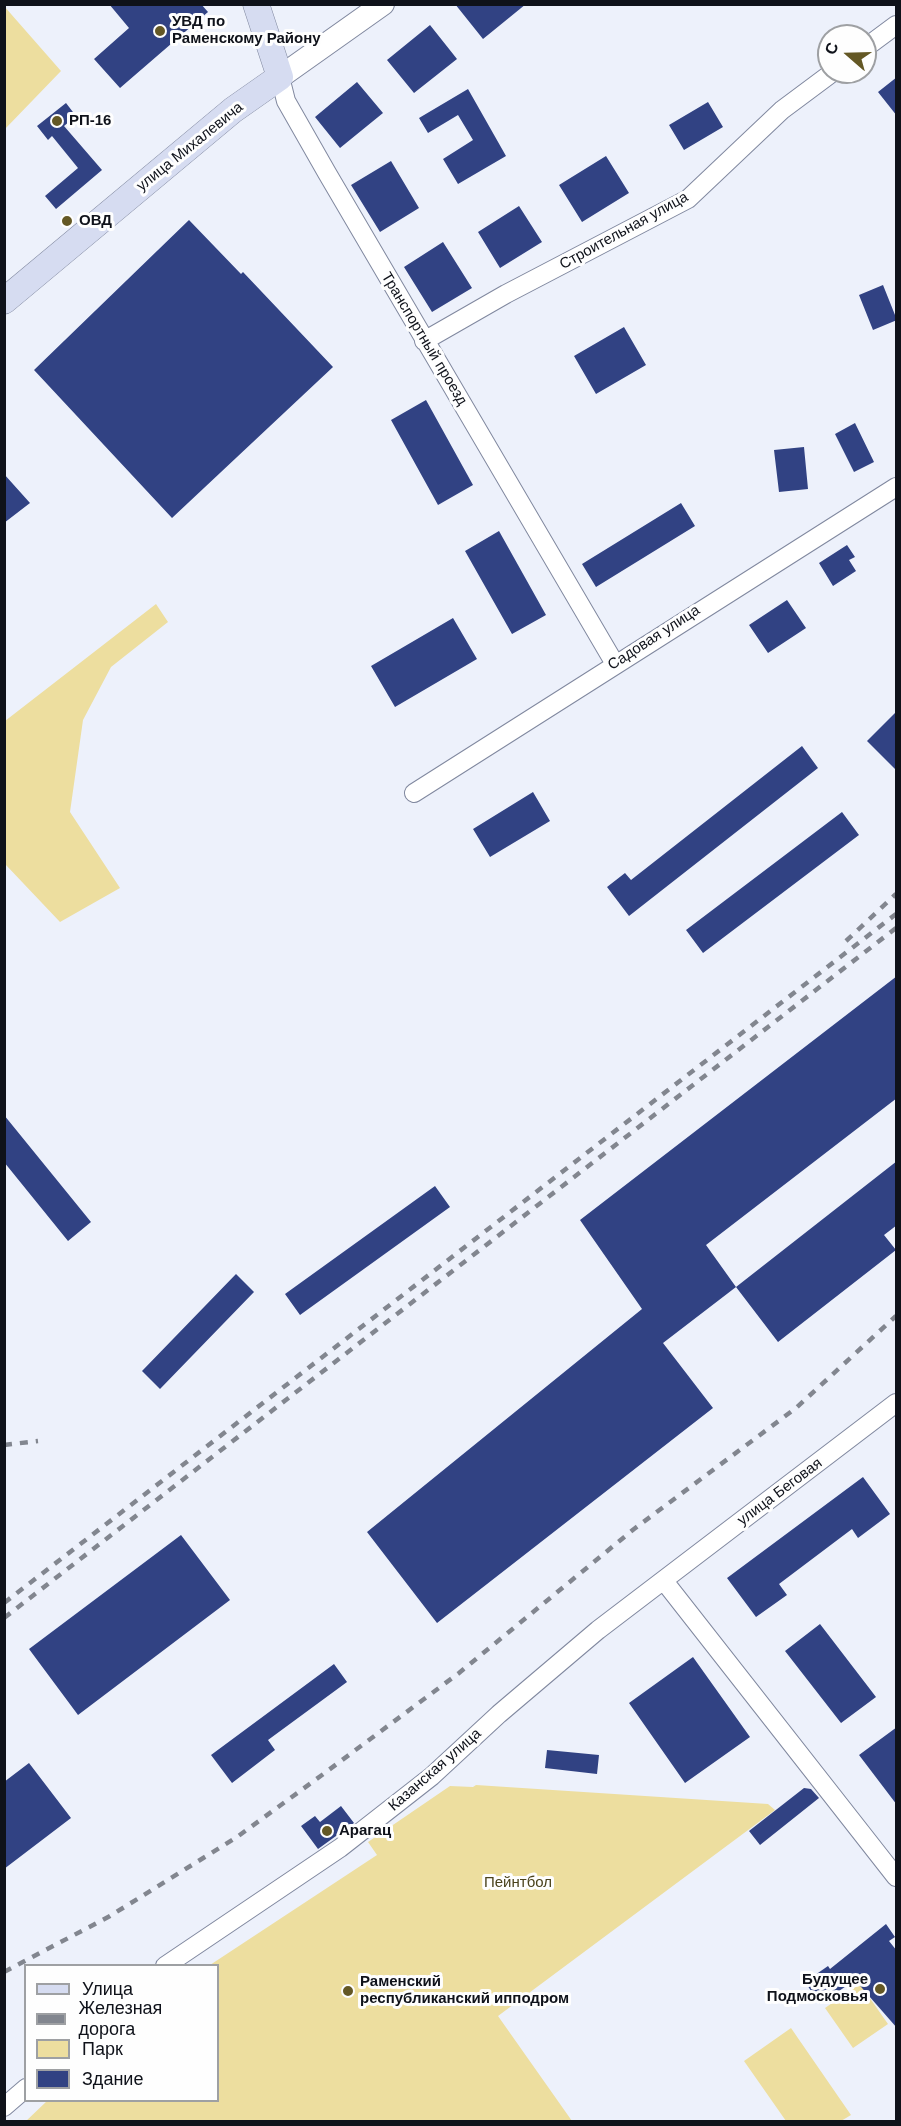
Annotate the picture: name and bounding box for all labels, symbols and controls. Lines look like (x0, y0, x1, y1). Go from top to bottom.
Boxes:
place label: УВД по Раменскому Району (172, 13, 321, 48)
marker: УВД по Раменскому Району (153, 24, 167, 38)
north arrow (817, 24, 877, 84)
text: С (822, 40, 841, 57)
street label: улица Михалевича (133, 99, 247, 195)
place label: РП-16 (69, 112, 111, 130)
marker: РП-16 (50, 114, 64, 128)
street label: Строительная улица (557, 188, 691, 274)
place label: ОВД (79, 212, 112, 230)
marker: ОВД (60, 214, 74, 228)
street label: Транспортный проезд (377, 269, 471, 409)
street label: Садовая улица (605, 602, 703, 674)
street label: улица Беговая (734, 1454, 826, 1530)
street label: Казанская улица (385, 1725, 485, 1815)
place label: Арагац (339, 1822, 391, 1840)
marker: Арагац (320, 1824, 334, 1838)
park label: Пейнтбол (484, 1874, 552, 1892)
legend (24, 1964, 219, 2102)
place label: Будущее Подмосковья (767, 1971, 868, 2006)
place label: Раменский республиканский ипподром (360, 1973, 569, 2008)
text: Улица (82, 1979, 133, 1999)
marker: Будущее Подмосковья (873, 1982, 887, 1996)
marker: Раменский республиканский ипподром (341, 1984, 355, 1998)
text: Железная дорога (78, 1998, 162, 2039)
text: Парк (82, 2039, 123, 2059)
text: Здание (82, 2069, 143, 2089)

